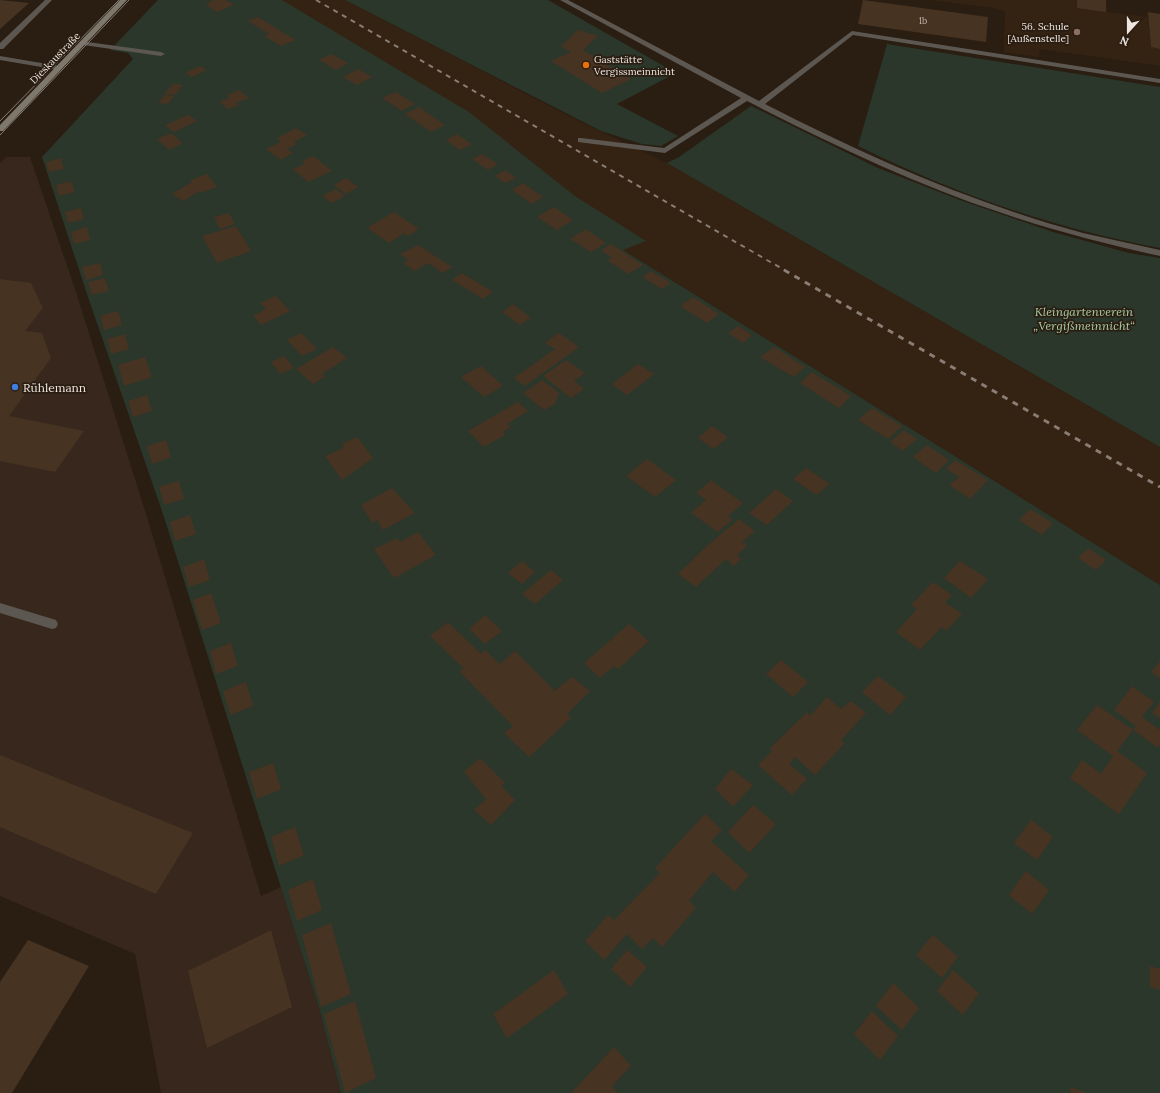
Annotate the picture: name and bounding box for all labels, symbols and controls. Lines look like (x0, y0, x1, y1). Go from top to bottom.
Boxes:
north arrow (1108, 12, 1148, 52)
house number: 1b (919, 15, 927, 26)
place label: 56. Schule [Außenstelle] (1007, 20, 1070, 45)
marker: 56. Schule [Außenstelle] (1072, 27, 1082, 37)
street label: Dieskaustraße (27, 29, 83, 87)
text: N (1117, 33, 1131, 49)
place label: Gaststätte Vergissmeinnicht (593, 53, 675, 78)
marker: Gaststätte Vergissmeinnicht (581, 60, 591, 70)
park label: Kleingartenverein „Vergißmeinnicht“ (1033, 304, 1135, 333)
place label: Rühlemann (23, 380, 86, 395)
marker: Rühlemann (10, 382, 20, 392)

